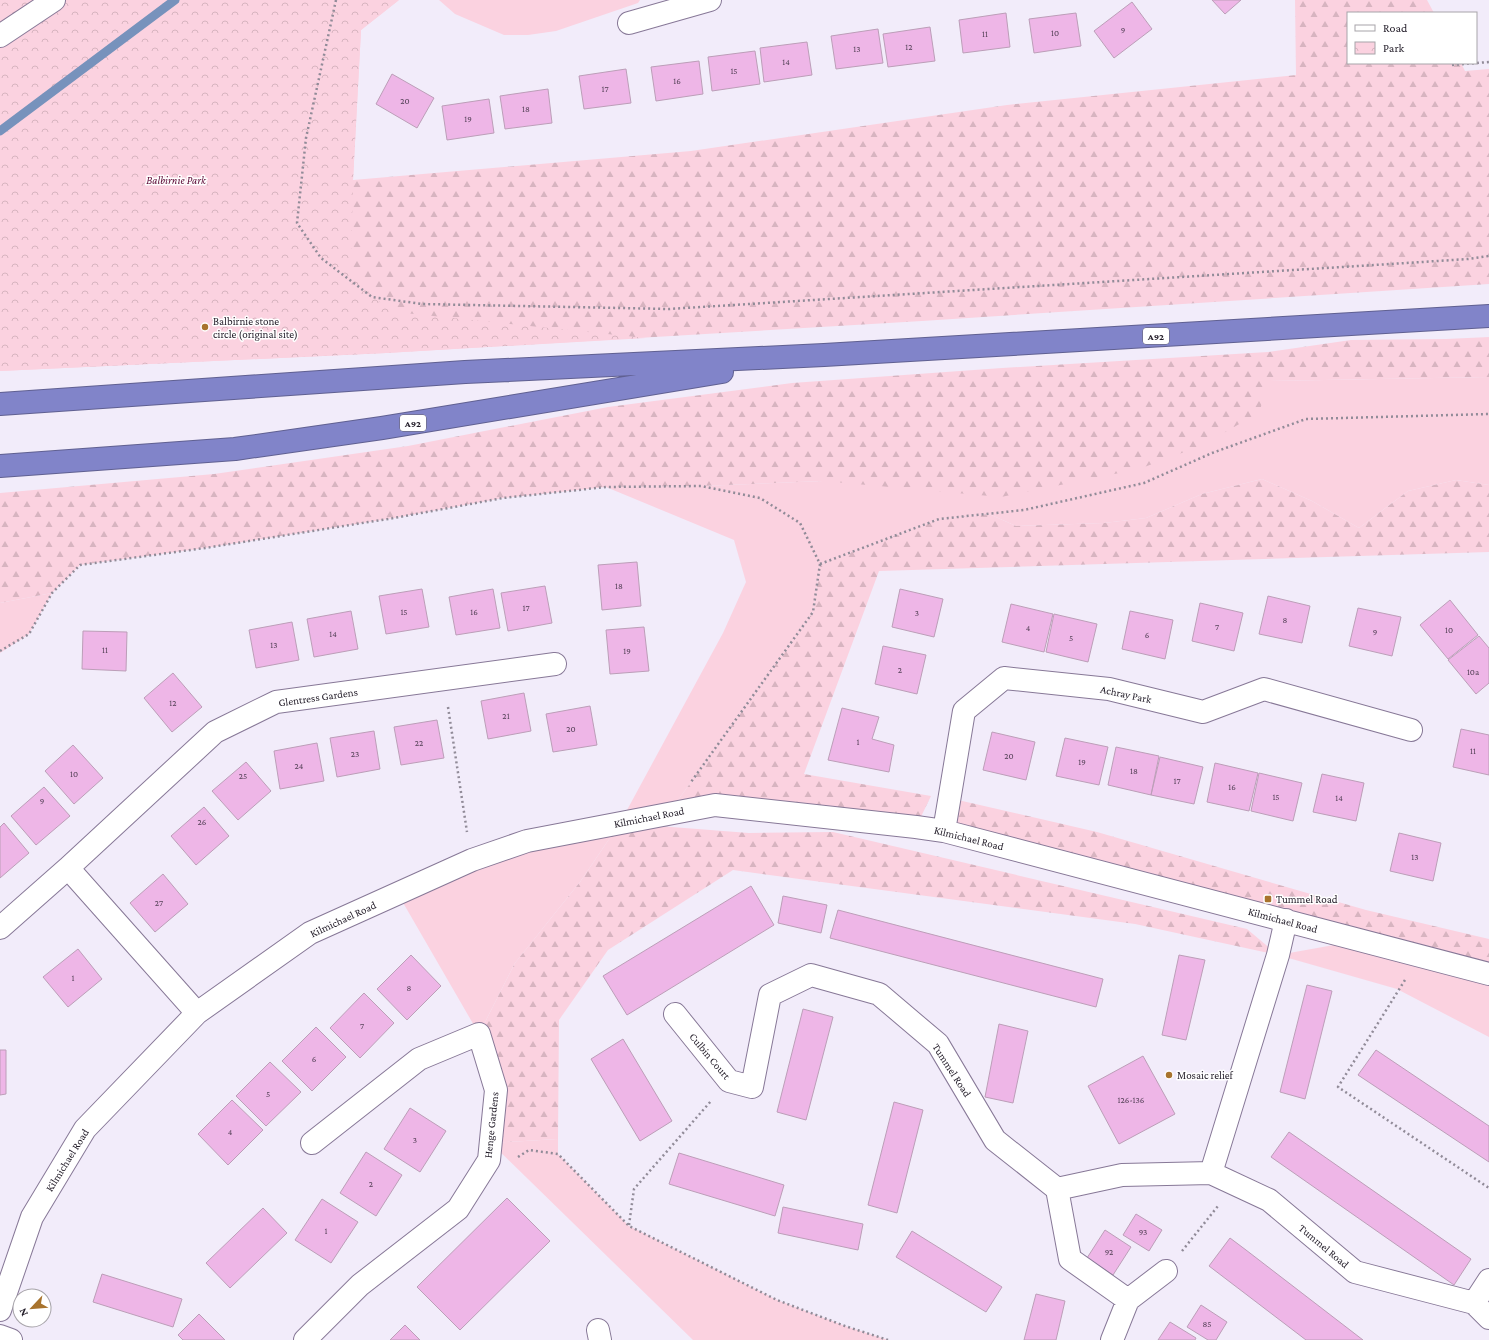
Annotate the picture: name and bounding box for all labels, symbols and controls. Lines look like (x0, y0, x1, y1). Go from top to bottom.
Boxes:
legend (1347, 12, 1477, 64)
text: Road (1383, 21, 1408, 35)
house number: 9 (1121, 25, 1126, 35)
house number: 10 (1051, 28, 1059, 38)
house number: 11 (982, 29, 988, 39)
text: Park (1383, 41, 1405, 55)
house number: 12 (905, 42, 913, 52)
house number: 13 (853, 44, 861, 54)
house number: 14 (782, 57, 790, 67)
house number: 15 (730, 66, 738, 76)
house number: 16 (673, 76, 681, 86)
house number: 17 (601, 84, 609, 94)
house number: 20 (400, 96, 410, 106)
house number: 18 (522, 104, 530, 114)
house number: 19 (464, 114, 472, 124)
park label: Balbirnie Park (146, 174, 207, 186)
place label: Balbirnie stone circle (original site) (213, 315, 298, 341)
marker: Balbirnie stone circle (original site) (200, 322, 210, 332)
road number: A92 (1143, 328, 1169, 344)
road number: A92 (400, 415, 426, 431)
house number: 18 (615, 581, 623, 591)
house number: 17 (522, 603, 530, 613)
house number: 15 (400, 607, 408, 617)
house number: 16 (470, 607, 478, 617)
house number: 3 (915, 608, 919, 618)
house number: 8 (1283, 615, 1288, 625)
house number: 7 (1215, 622, 1219, 632)
house number: 4 (1026, 623, 1031, 633)
house number: 10 (1445, 625, 1453, 635)
house number: 9 (1373, 627, 1378, 637)
house number: 14 (329, 629, 337, 639)
house number: 6 (1145, 630, 1150, 640)
house number: 5 (1069, 633, 1073, 643)
house number: 13 (270, 640, 278, 650)
house number: 11 (102, 645, 108, 655)
house number: 19 (623, 646, 631, 656)
house number: 2 (898, 665, 902, 675)
house number: 10a (1467, 667, 1479, 677)
street label: Achray Park (1099, 683, 1153, 706)
street label: Glentress Gardens (278, 685, 358, 709)
house number: 12 (169, 698, 177, 708)
house number: 21 (502, 711, 510, 721)
house number: 20 (566, 724, 576, 734)
house number: 1 (857, 737, 860, 747)
house number: 22 (415, 738, 423, 748)
house number: 11 (1470, 746, 1476, 756)
house number: 23 (351, 749, 359, 759)
house number: 20 (1004, 751, 1014, 761)
house number: 19 (1078, 757, 1086, 767)
house number: 24 (295, 761, 304, 771)
house number: 18 (1130, 766, 1138, 776)
house number: 10 (70, 769, 78, 779)
house number: 25 (239, 771, 247, 781)
house number: 17 (1173, 776, 1181, 786)
house number: 16 (1228, 782, 1236, 792)
house number: 15 (1272, 792, 1280, 802)
house number: 14 (1335, 793, 1343, 803)
house number: 9 (40, 796, 45, 806)
street label: Kilmichael Road (613, 804, 685, 830)
house number: 26 (198, 817, 207, 827)
street label: Kilmichael Road (933, 824, 1005, 853)
house number: 13 (1411, 852, 1419, 862)
place label: Tummel Road (1276, 893, 1338, 905)
marker: Tummel Road (1263, 894, 1273, 904)
house number: 27 (155, 898, 163, 908)
street label: Kilmichael Road (308, 898, 378, 940)
street label: Kilmichael Road (1247, 905, 1319, 935)
house number: 1 (72, 973, 75, 983)
house number: 8 (407, 983, 412, 993)
house number: 7 (360, 1021, 364, 1031)
street label: Culbin Court (687, 1030, 733, 1082)
street label: Tummel Road (930, 1041, 974, 1099)
house number: 6 (312, 1054, 317, 1064)
place label: Mosaic relief (1177, 1069, 1234, 1081)
marker: Mosaic relief (1164, 1070, 1174, 1080)
house number: 5 (266, 1089, 270, 1099)
street label: Henge Gardens (482, 1091, 501, 1159)
house number: 126-136 (1118, 1095, 1145, 1105)
street label: Kilmichael Road (43, 1126, 91, 1193)
house number: 4 (228, 1127, 233, 1137)
house number: 3 (413, 1135, 417, 1145)
house number: 2 (369, 1179, 373, 1189)
street label: Tummel Road (1297, 1222, 1352, 1271)
house number: 1 (325, 1226, 328, 1236)
house number: 93 (1139, 1227, 1147, 1237)
house number: 92 (1105, 1247, 1113, 1257)
north arrow (12, 1288, 52, 1328)
text: N (16, 1306, 30, 1318)
house number: 85 (1203, 1319, 1211, 1329)

